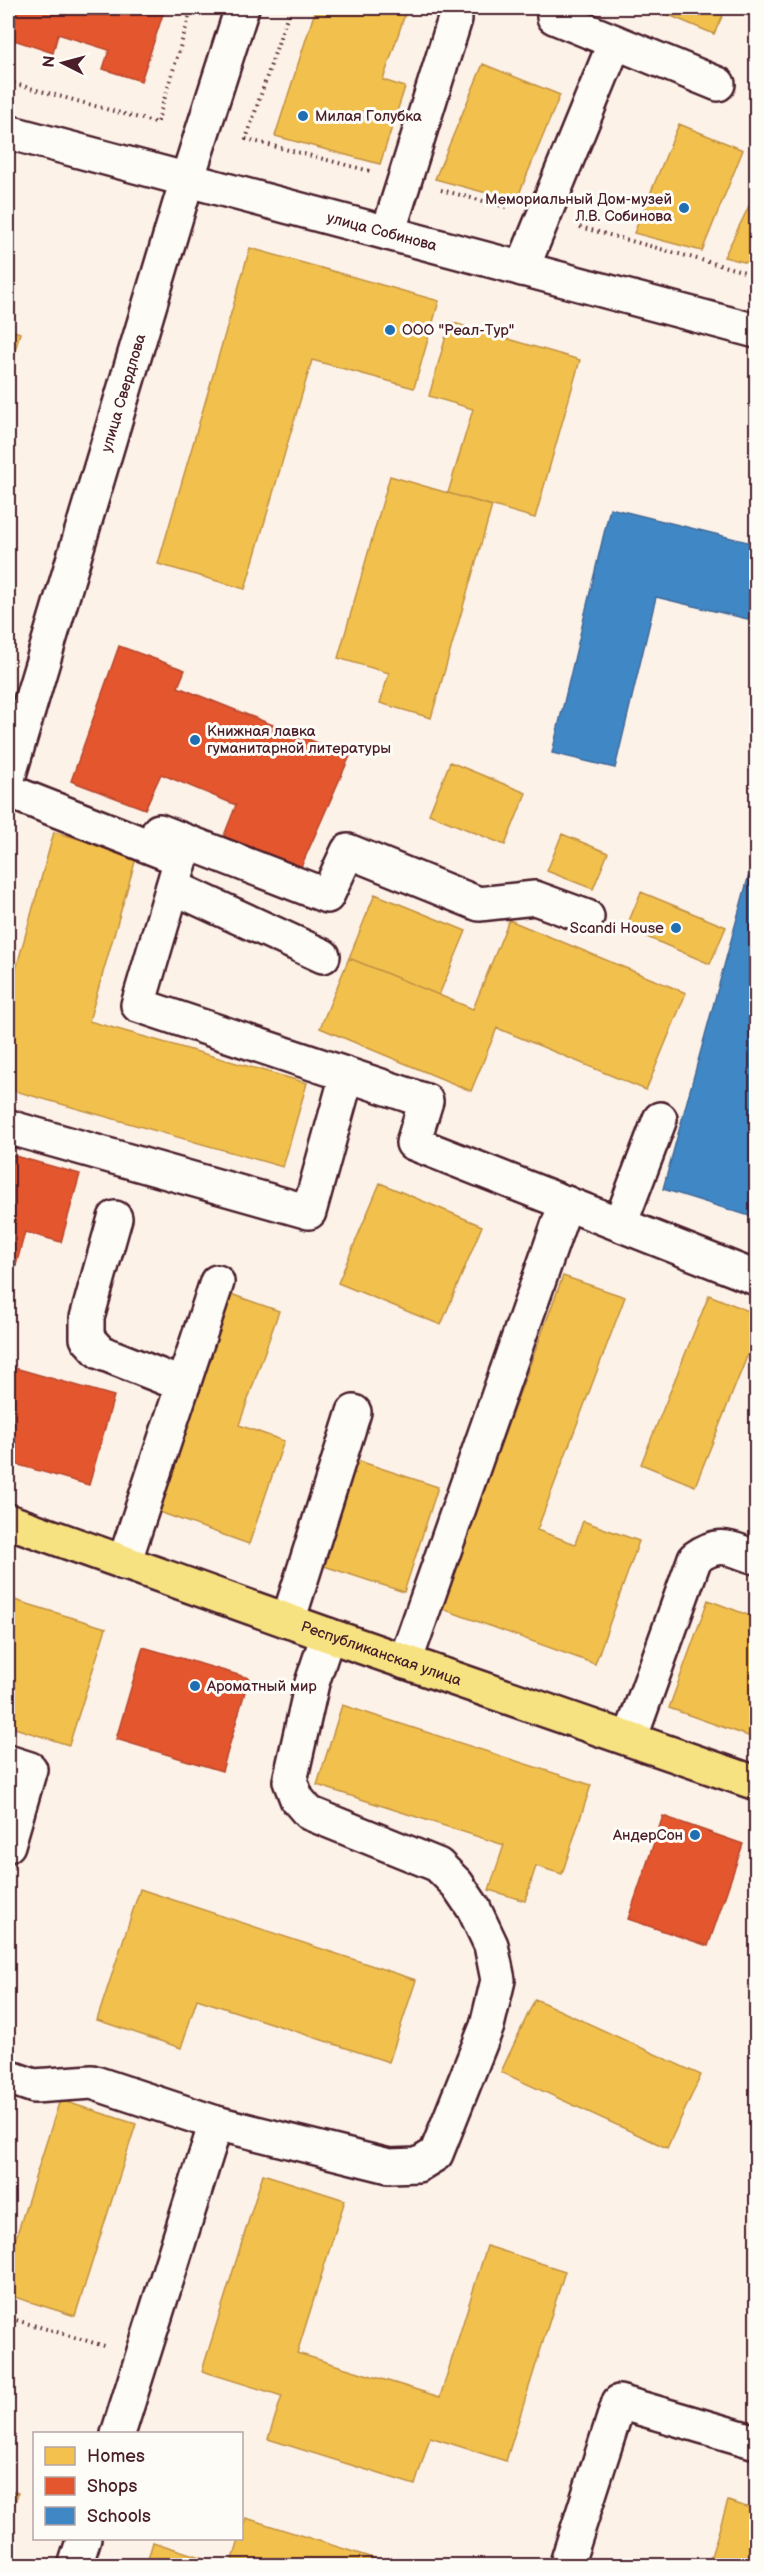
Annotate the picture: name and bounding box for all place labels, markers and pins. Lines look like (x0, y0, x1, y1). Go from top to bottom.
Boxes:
place label: Милая Голубка (315, 107, 422, 126)
marker: Милая Голубка (296, 109, 310, 123)
place label: Мемориальный Дом-музей Л.В. Собинова (485, 190, 672, 226)
marker: Мемориальный Дом-музей Л.В. Собинова (677, 201, 691, 215)
place label: ООО "Реал-Тур" (402, 321, 514, 340)
marker: ООО "Реал-Тур" (383, 323, 397, 337)
place label: Книжная лавка гуманитарной литературы (207, 722, 391, 758)
marker: Книжная лавка гуманитарной литературы (188, 733, 202, 747)
place label: Scandi House (570, 919, 664, 938)
marker: Scandi House (669, 921, 683, 935)
place label: Ароматный мир (206, 1677, 317, 1696)
marker: Ароматный мир (188, 1679, 202, 1693)
place label: АндерСон (612, 1826, 683, 1845)
marker: АндерСон (688, 1828, 702, 1842)

